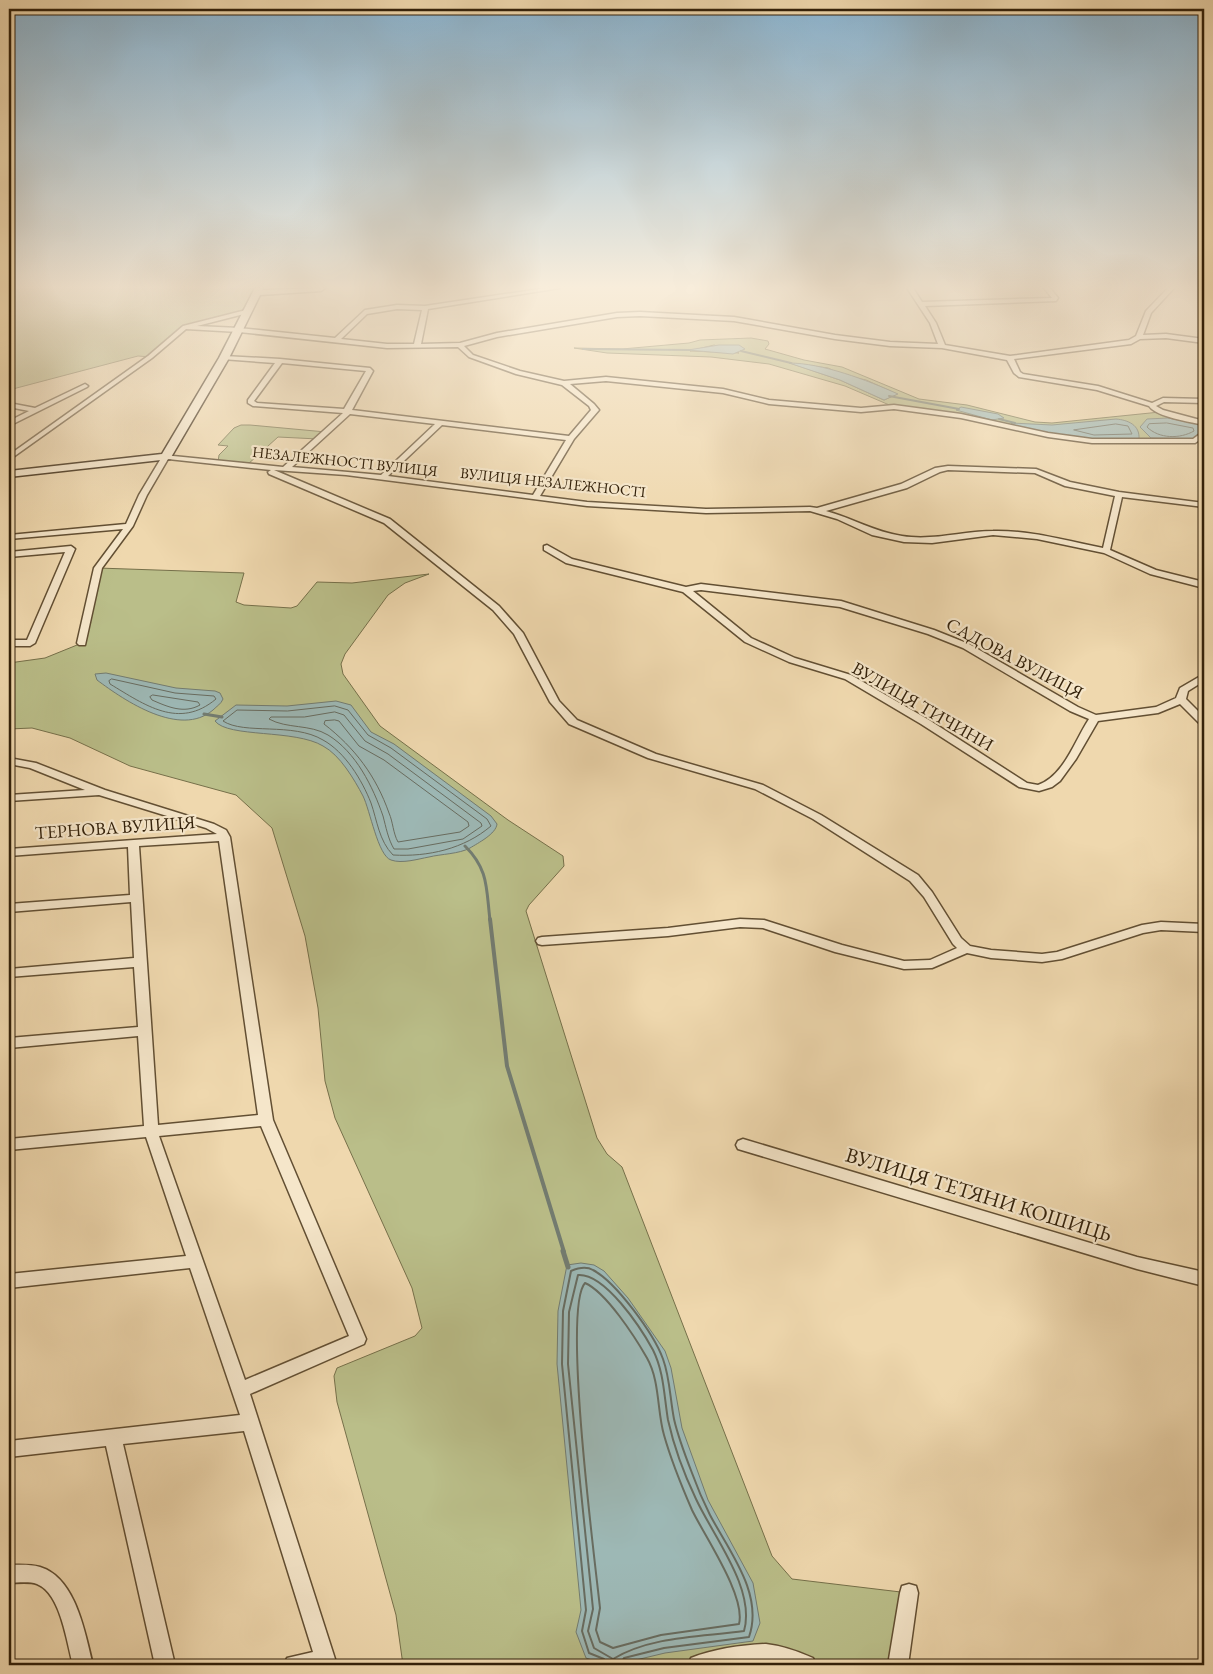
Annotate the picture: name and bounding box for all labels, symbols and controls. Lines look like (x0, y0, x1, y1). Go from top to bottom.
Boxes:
street label: НЕЗАЛЕЖНОСТІ ВУЛИЦЯ (251, 442, 439, 480)
street label: ВУЛИЦЯ НЕЗАЛЕЖНОСТІ (459, 463, 647, 501)
street label: САДОВА ВУЛИЦЯ (942, 612, 1088, 704)
street label: ВУЛИЦЯ ТИЧИНИ (848, 656, 998, 756)
street label: ТЕРНОВА ВУЛИЦЯ (34, 810, 196, 844)
street label: ВУЛИЦЯ ТЕТЯНИ КОШИЦЬ (843, 1141, 1115, 1247)

